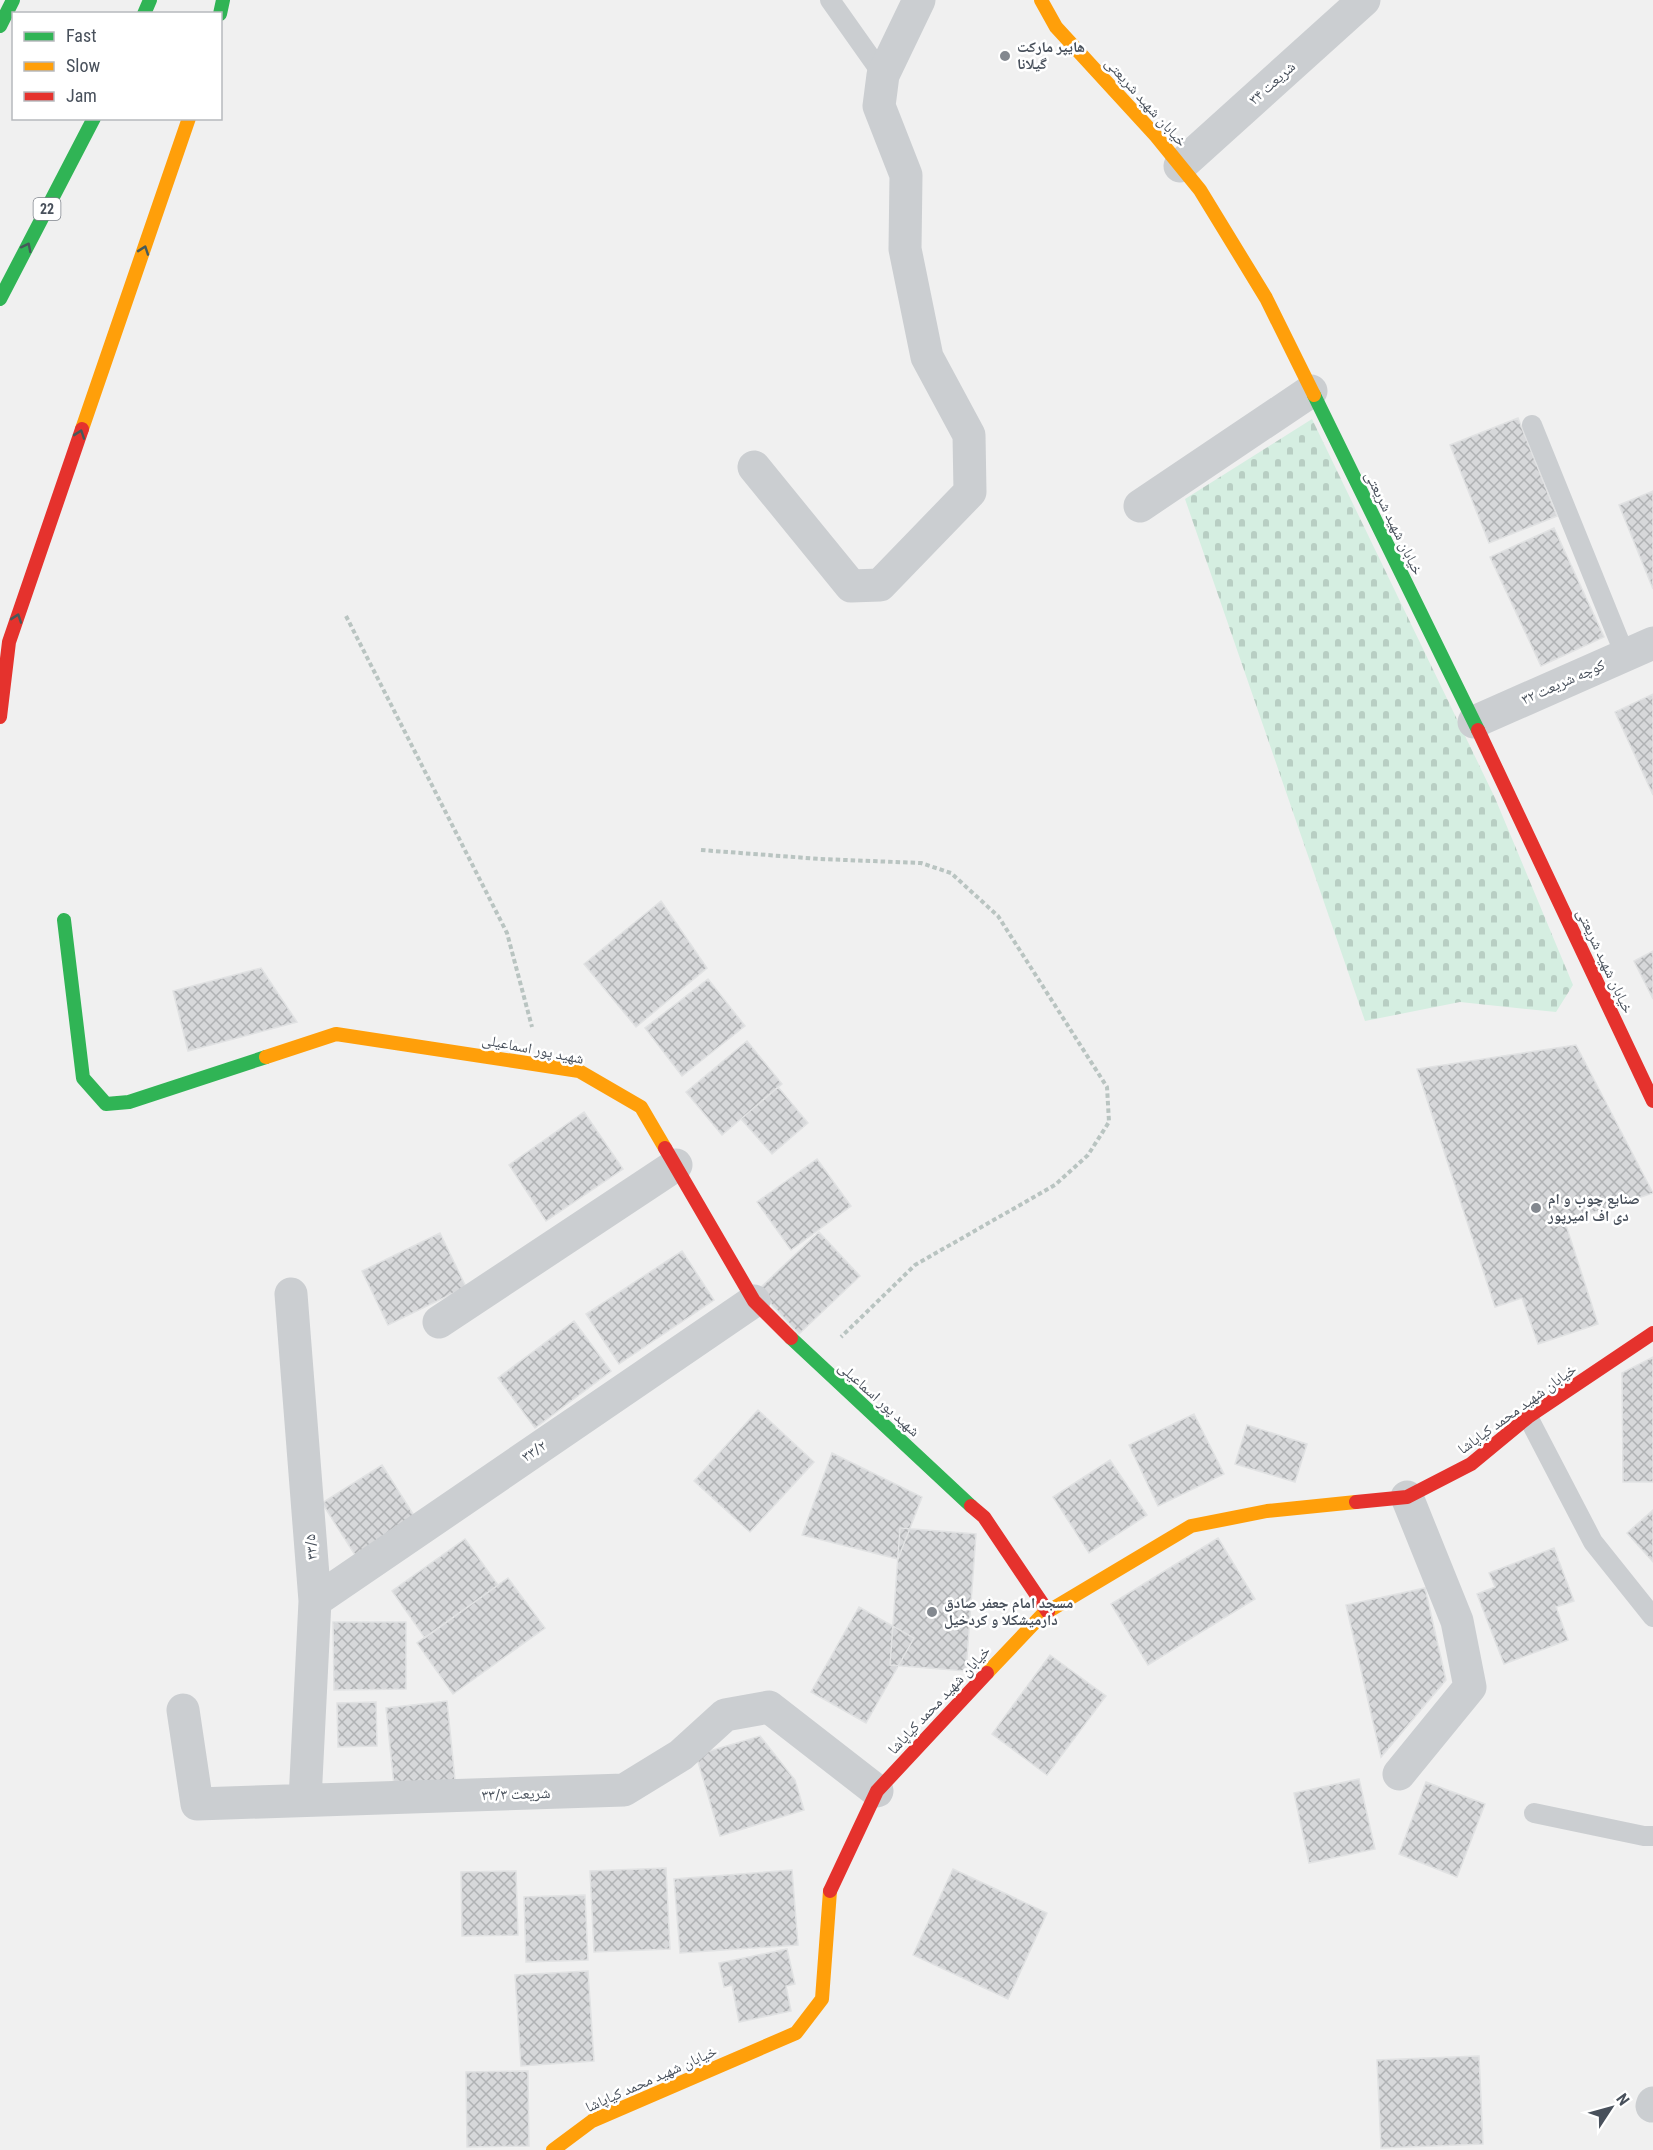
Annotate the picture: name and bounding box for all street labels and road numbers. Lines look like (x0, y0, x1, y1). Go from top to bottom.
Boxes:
street label: خیابان شهید شریعتی (1101, 54, 1191, 151)
street label: شریعت ۳۴ (1245, 57, 1299, 109)
road number: 22 (34, 198, 60, 220)
street label: خیابان شهید شریعتی (1360, 468, 1427, 579)
street label: کوچه شریعت ۳۲ (1518, 656, 1608, 708)
street label: خیابان شهید شریعتی (1572, 906, 1637, 1017)
street label: شهید پور اسماعیلی (480, 1030, 586, 1069)
street label: شهید پور اسماعیلی (834, 1358, 924, 1441)
street label: خیابان شهید محمد کیاپاشا (1454, 1360, 1581, 1459)
street label: ۳۳/۲ (518, 1436, 550, 1466)
street label: ۳۳/۵ (301, 1533, 321, 1560)
street label: خیابان شهید محمد کیاپاشا (884, 1642, 995, 1759)
street label: شریعت ۳۳/۳ (481, 1784, 551, 1804)
street label: خیابان شهید محمد کیاپاشا (582, 2042, 720, 2117)

